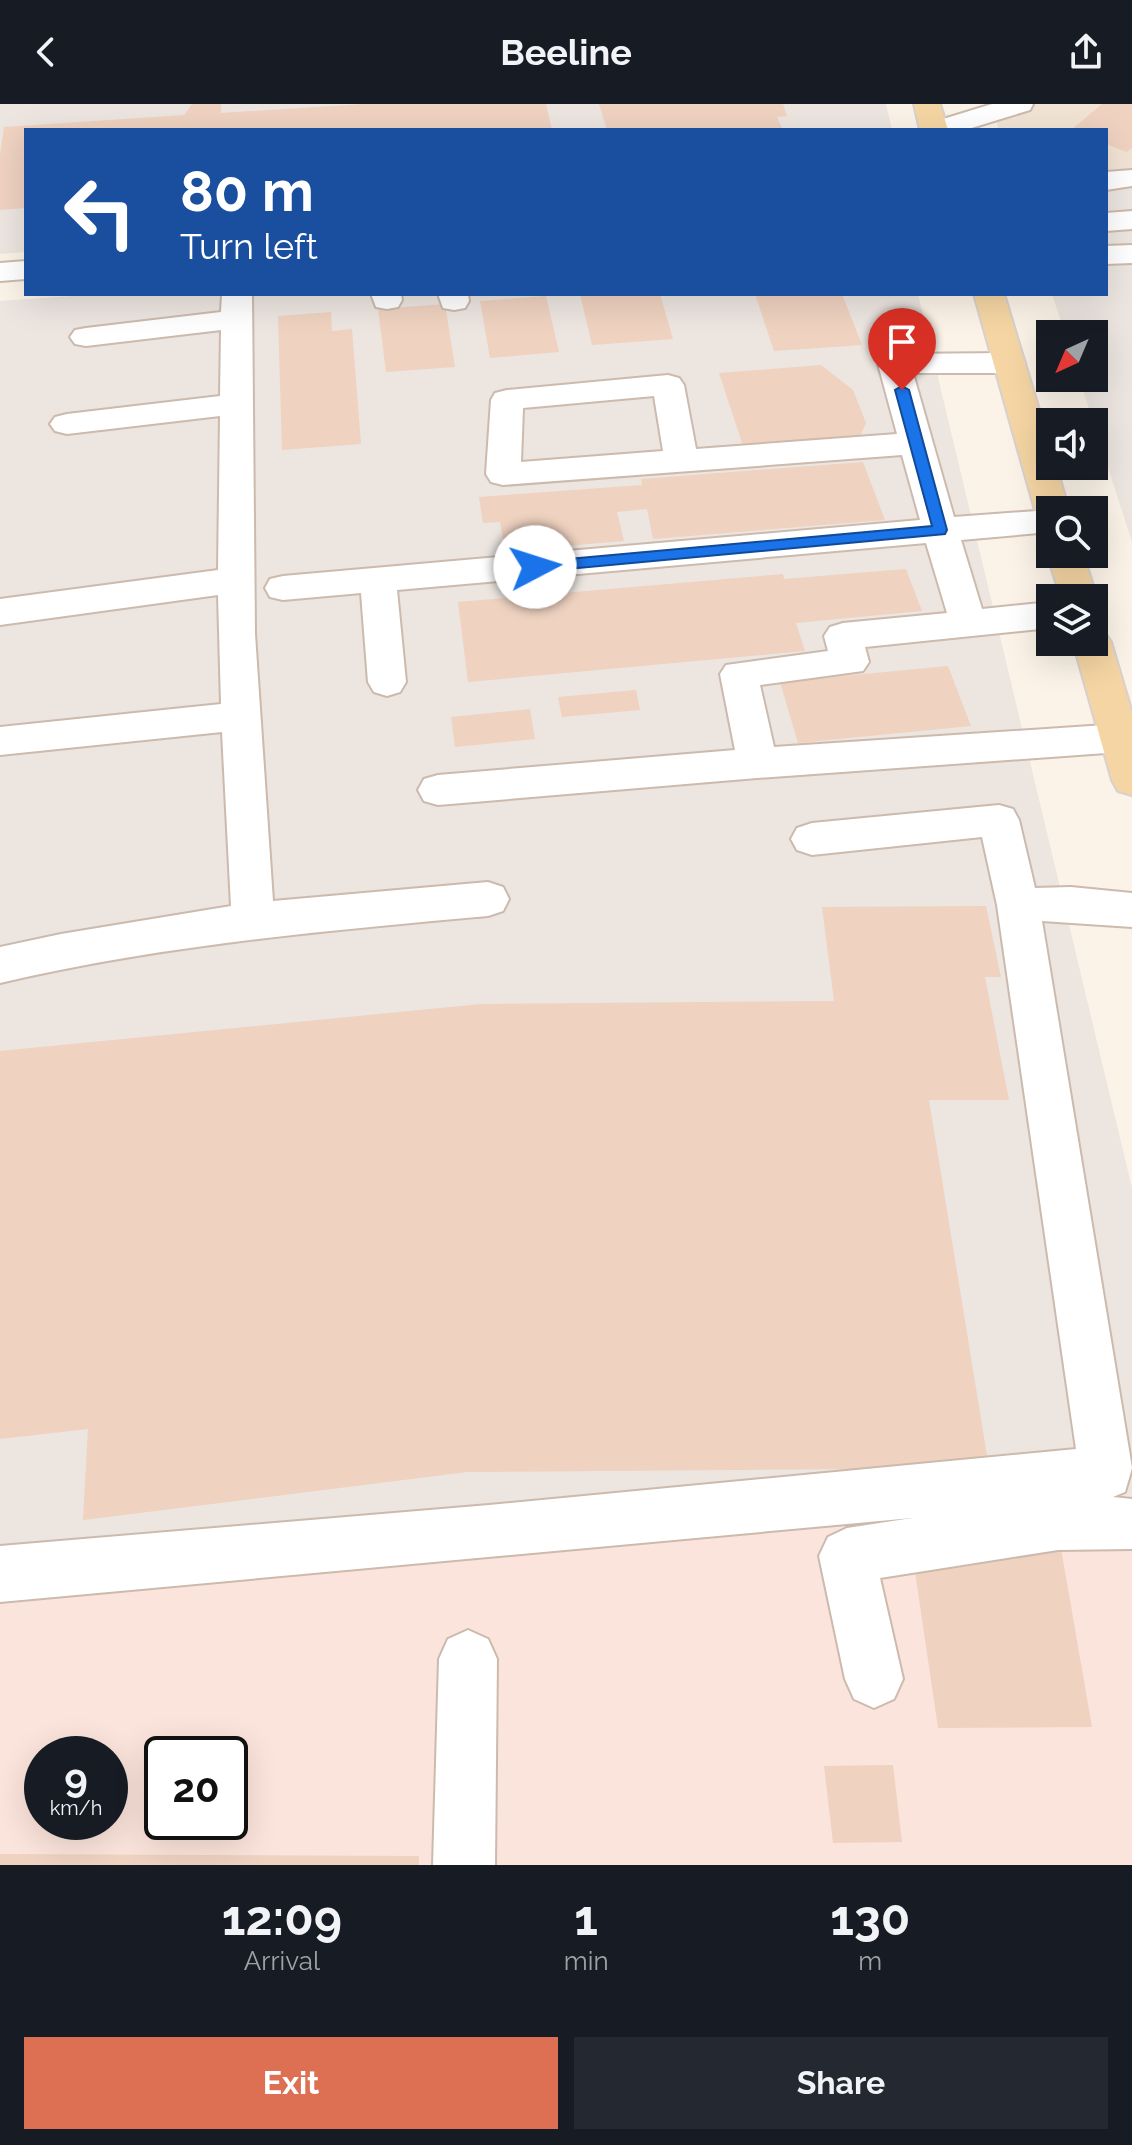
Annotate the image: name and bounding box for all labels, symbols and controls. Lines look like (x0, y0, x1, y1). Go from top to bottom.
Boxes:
icon: back (24, 30, 68, 74)
icon: share (1064, 30, 1108, 74)
text: Beeline (500, 31, 632, 73)
text: 80 m (180, 158, 314, 224)
icon: left (48, 160, 152, 264)
text: Turn left (180, 225, 318, 267)
pin (868, 308, 936, 390)
icon: arrive (880, 320, 924, 364)
north arrow (1036, 320, 1108, 392)
map controls (1036, 320, 1108, 656)
button: sound (1036, 408, 1108, 480)
button: search (1036, 496, 1108, 568)
position arrow (493, 525, 577, 609)
button: layers (1036, 584, 1108, 656)
speed limit sign: 20 (144, 1736, 248, 1840)
text: 9 (64, 1754, 88, 1801)
text: km/h (50, 1796, 102, 1820)
text: 12:09 (222, 1890, 342, 1946)
text: 1 (574, 1890, 598, 1946)
text: 130 (830, 1890, 910, 1946)
text: Arrival (244, 1946, 320, 1976)
text: min (564, 1946, 609, 1976)
text: m (858, 1946, 882, 1976)
button: Exit (24, 2037, 558, 2129)
button: Share (574, 2037, 1108, 2129)

